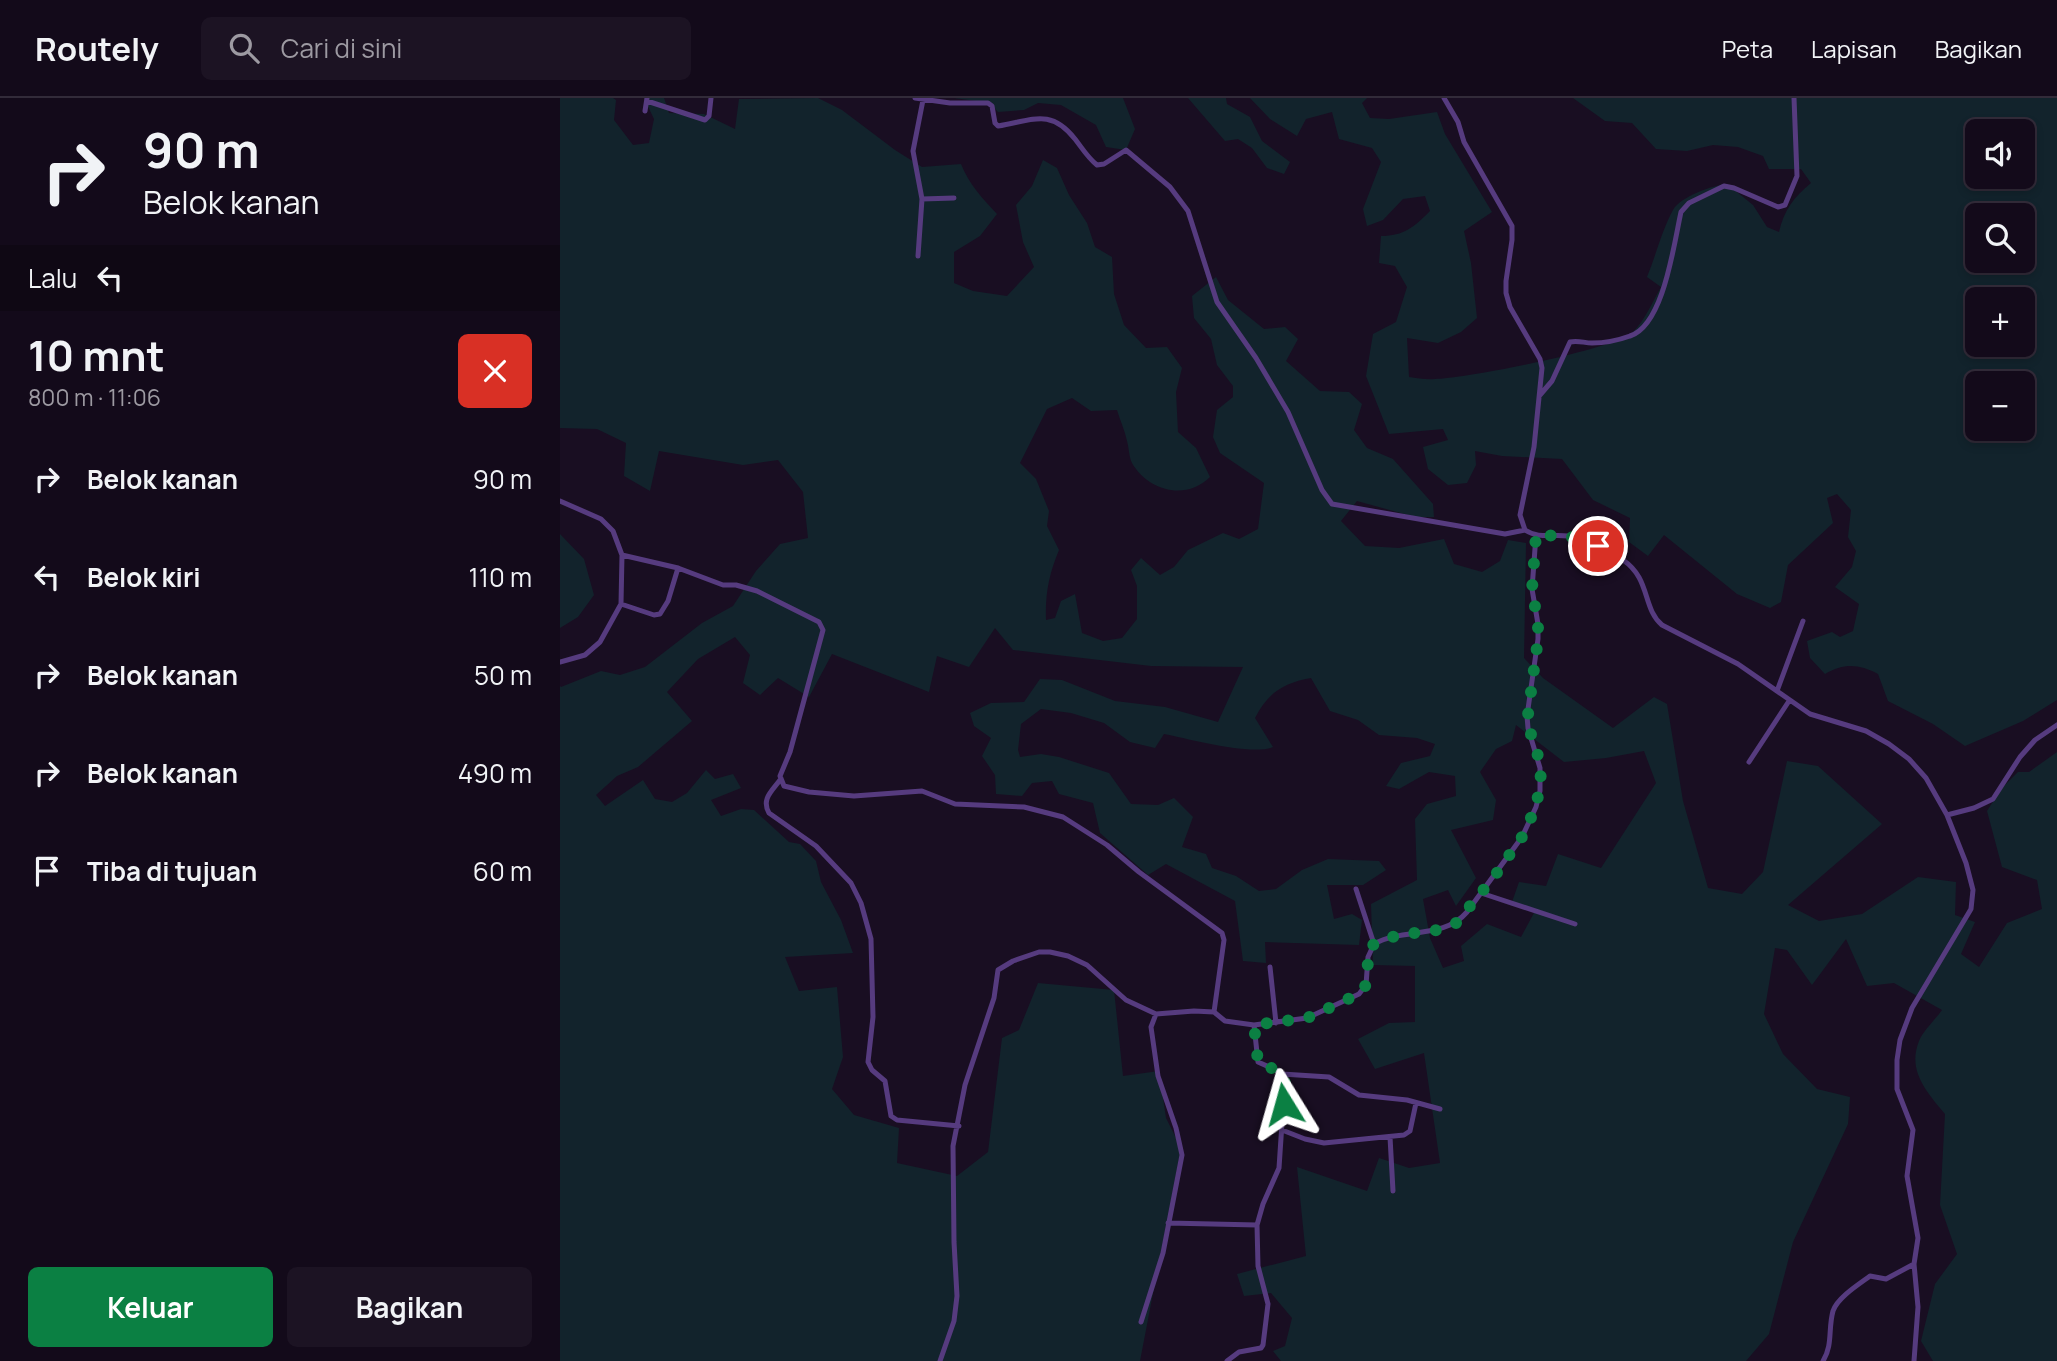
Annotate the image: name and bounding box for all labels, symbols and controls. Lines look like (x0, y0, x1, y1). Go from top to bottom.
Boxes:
search box (201, 17, 691, 80)
text: Routely (35, 26, 159, 71)
icon: search (225, 29, 263, 67)
text: Cari di sini (281, 30, 402, 66)
text: Peta (1722, 32, 1773, 65)
text: Lapisan (1811, 32, 1897, 65)
text: Bagikan (1935, 32, 2022, 65)
text: 90 m (143, 116, 260, 183)
map controls (1965, 119, 2035, 441)
button: sound (1965, 119, 2035, 189)
icon: right (28, 126, 119, 217)
text: Belok kanan (143, 180, 319, 224)
button: search (1965, 203, 2035, 273)
icon: left (91, 259, 129, 297)
text: Lalu (28, 260, 77, 296)
button: + (1965, 287, 2035, 357)
text: 10 mnt (28, 326, 165, 384)
button: close (458, 334, 532, 408)
button: − (1965, 371, 2035, 441)
text: 800 m · 11:06 (28, 381, 161, 413)
icon: right (28, 460, 66, 498)
text: Belok kanan (87, 461, 238, 497)
text: 90 m (473, 461, 532, 497)
pin (1568, 516, 1628, 576)
icon: arrive (1579, 527, 1617, 565)
icon: left (28, 558, 66, 596)
text: Belok kiri (87, 559, 201, 595)
text: 110 m (469, 559, 532, 595)
icon: right (28, 656, 66, 694)
text: Belok kanan (87, 657, 238, 693)
text: 50 m (474, 657, 532, 693)
icon: right (28, 754, 66, 792)
text: Belok kanan (87, 755, 238, 791)
text: 490 m (458, 755, 532, 791)
icon: arrive (28, 852, 66, 890)
text: Tiba di tujuan (87, 853, 257, 889)
text: 60 m (473, 853, 532, 889)
position arrow (1247, 1067, 1321, 1141)
button: Keluar (28, 1267, 273, 1347)
button: Bagikan (287, 1267, 532, 1347)

